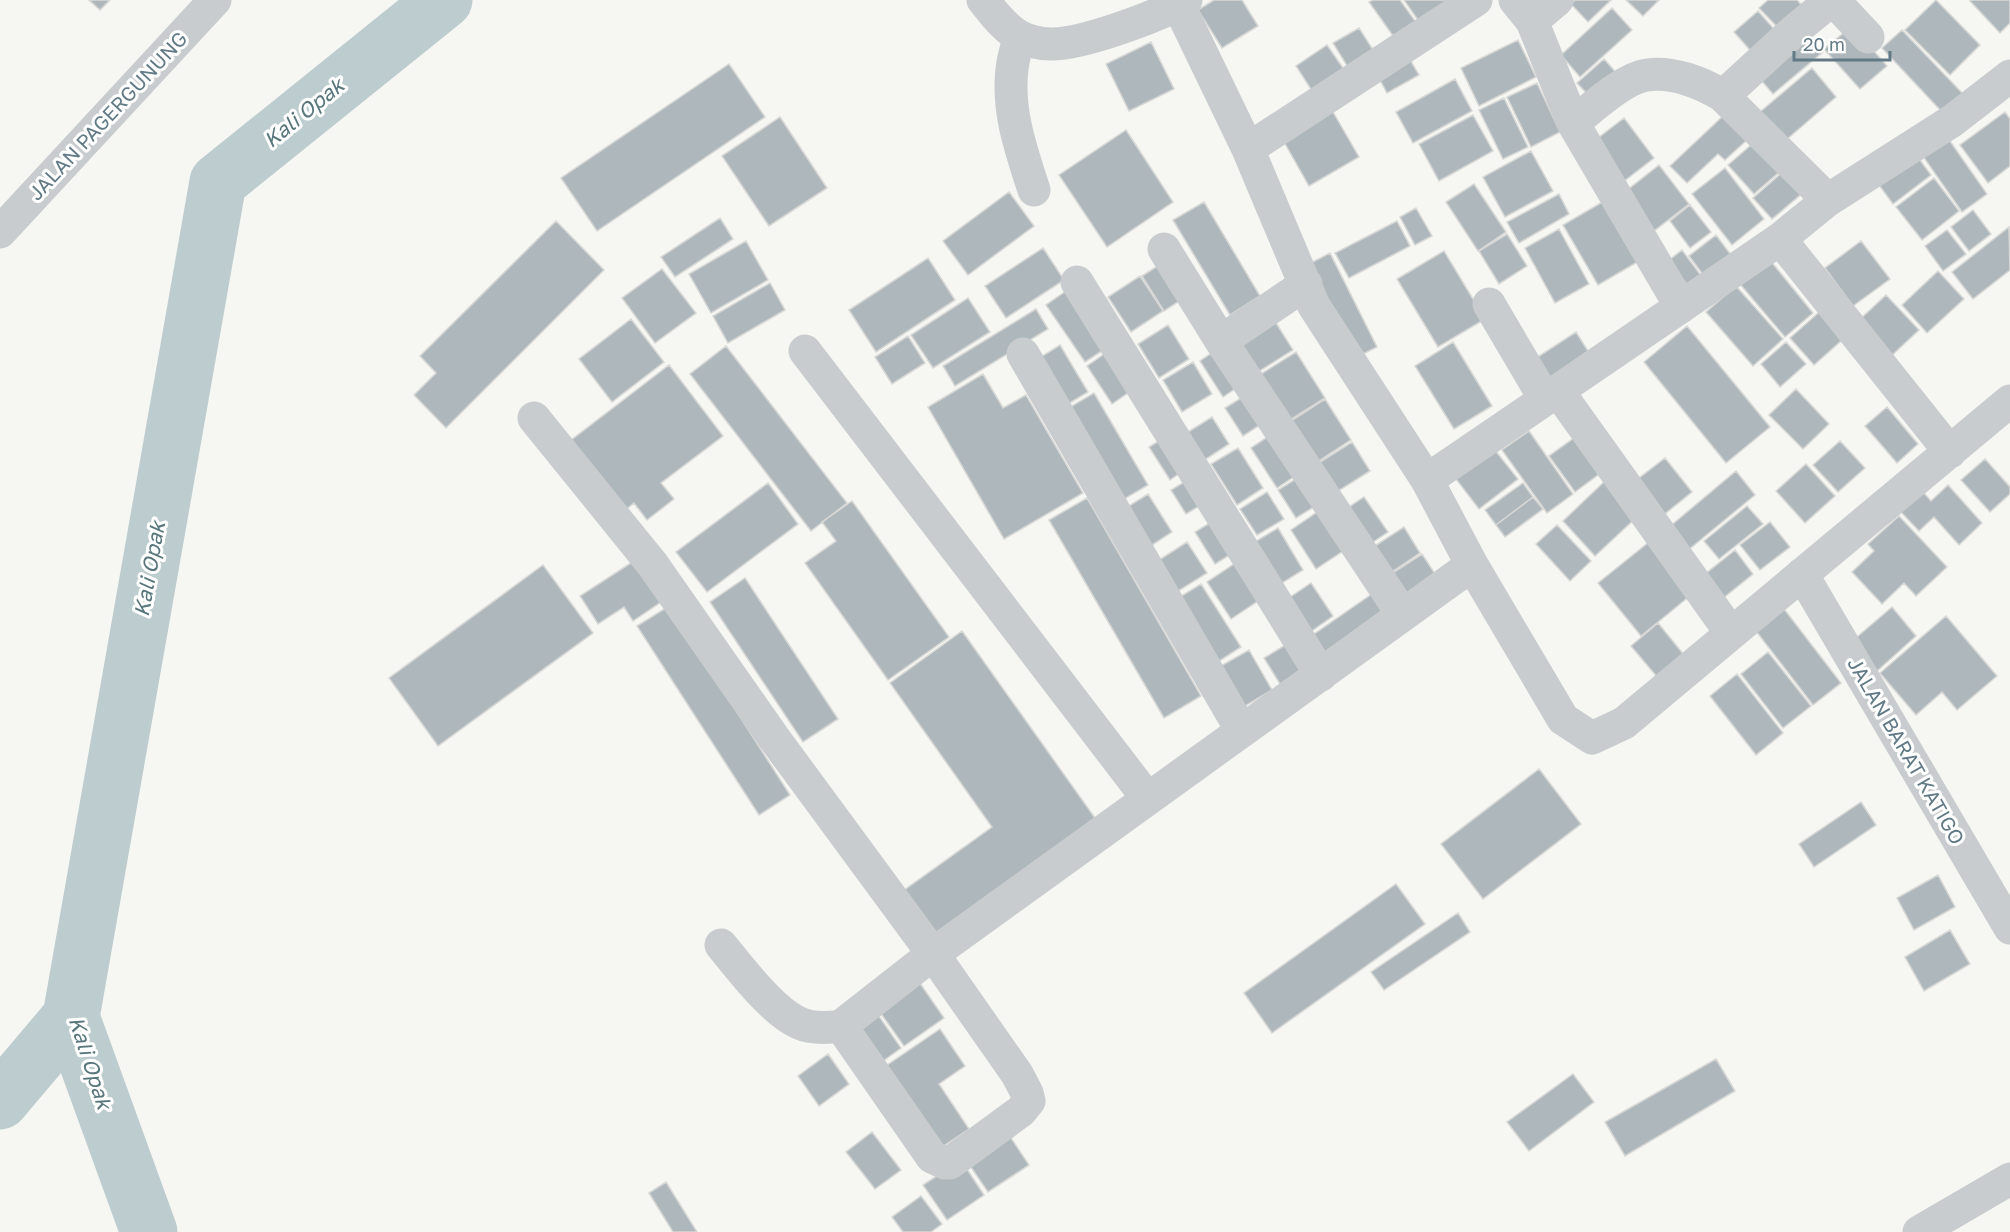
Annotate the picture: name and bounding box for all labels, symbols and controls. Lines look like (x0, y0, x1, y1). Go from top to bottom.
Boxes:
scale bar (1794, 24, 1890, 62)
street label: JALAN PAGERGUNUNG (23, 26, 192, 205)
text: 20 m (1803, 33, 1845, 55)
water label: Kali Opak (258, 71, 350, 153)
water label: Kali Opak (128, 517, 171, 618)
street label: JALAN BARAT KATIGO (1843, 653, 1970, 848)
water label: Kali Opak (64, 1013, 119, 1114)

